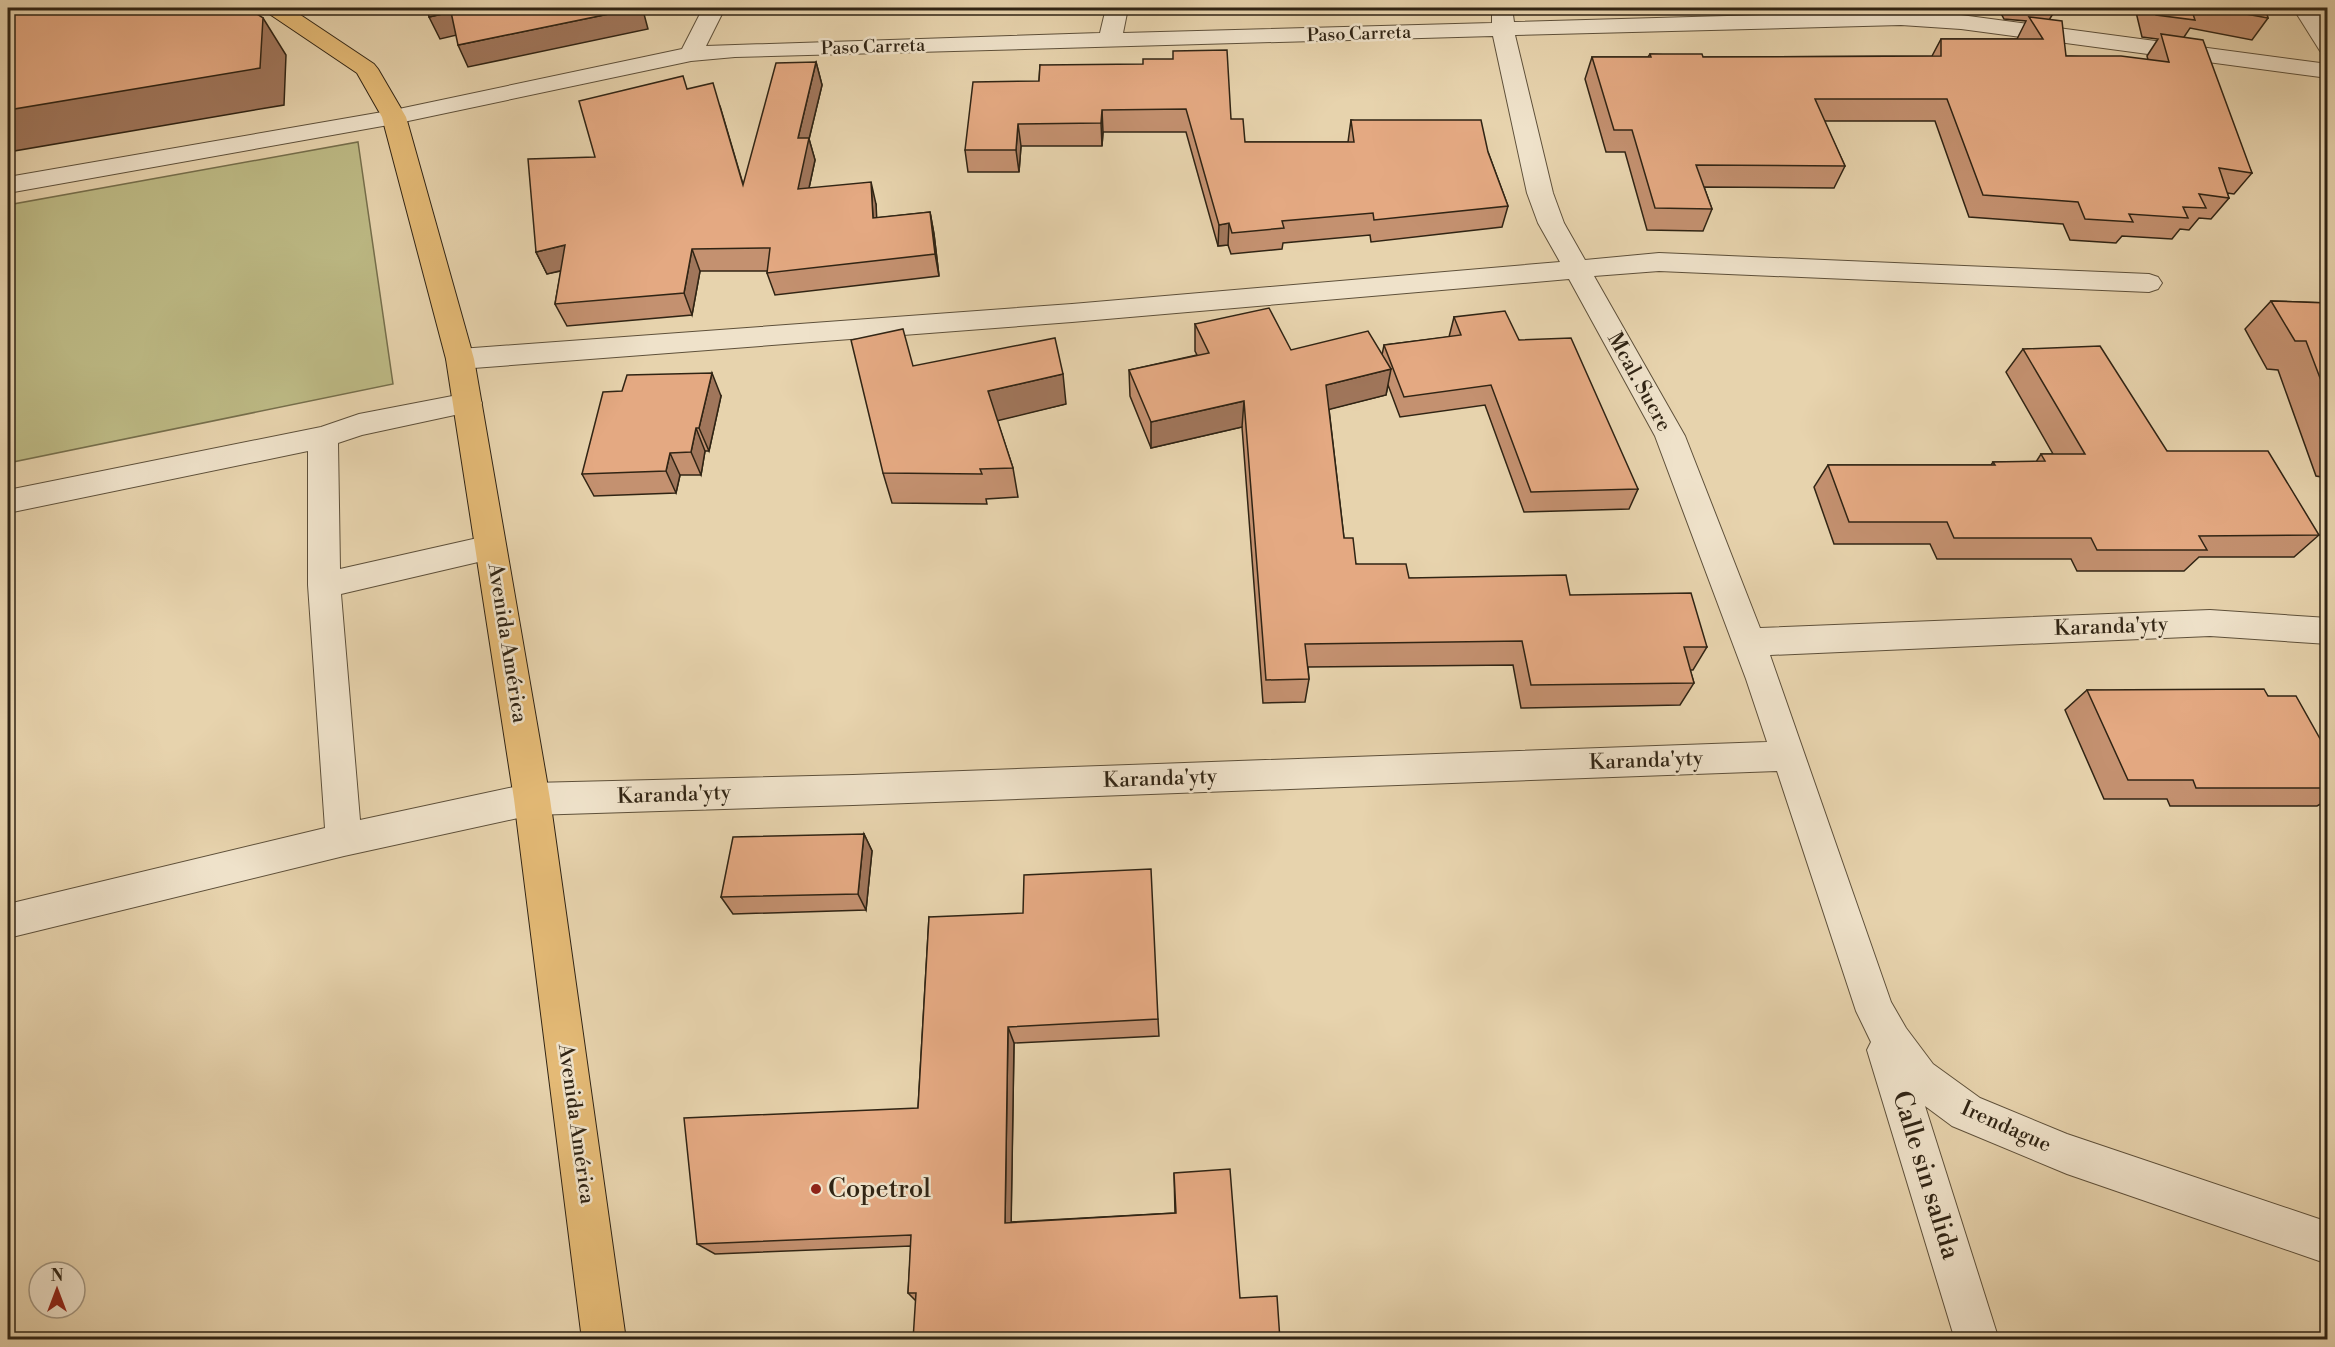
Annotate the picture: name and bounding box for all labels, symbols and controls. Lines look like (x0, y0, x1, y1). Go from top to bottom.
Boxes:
street label: Paso Carreta (1306, 21, 1412, 47)
street label: Paso Carreta (820, 34, 926, 60)
street label: Mcal. Sucre (1601, 328, 1677, 436)
street label: Avenida América (481, 560, 533, 725)
street label: Karanda'yty (2054, 612, 2169, 642)
street label: Karanda'yty (1589, 746, 1704, 776)
street label: Karanda'yty (1103, 764, 1218, 794)
street label: Karanda'yty (617, 780, 732, 810)
street label: Avenida América (552, 1041, 600, 1206)
street label: Calle sin salida (1885, 1087, 1967, 1264)
street label: Irendague (1957, 1096, 2055, 1158)
place label: Copetrol (828, 1173, 931, 1205)
marker: Copetrol (809, 1182, 823, 1196)
north arrow (27, 1260, 87, 1320)
text: N (51, 1266, 64, 1286)

